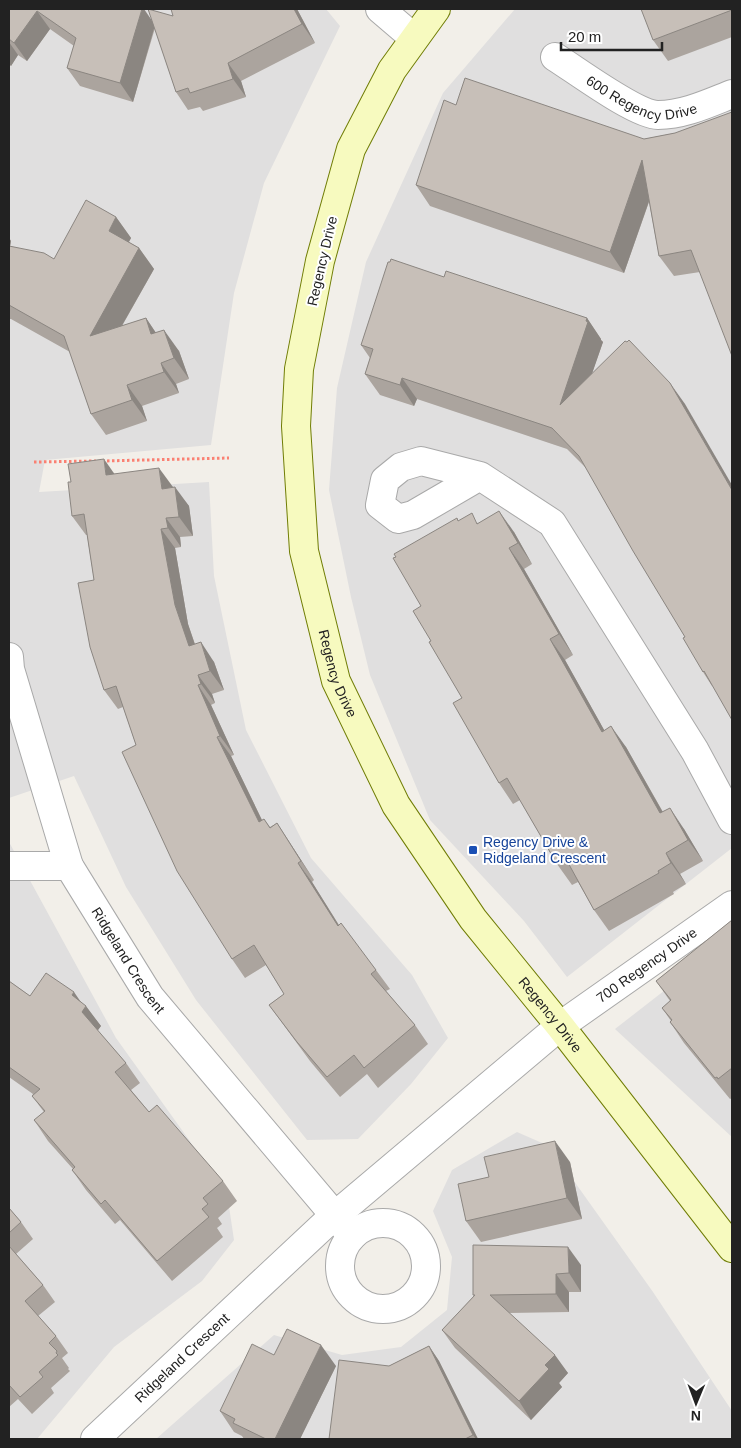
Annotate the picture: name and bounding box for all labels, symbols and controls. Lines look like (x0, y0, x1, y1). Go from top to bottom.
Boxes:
scale bar (561, 20, 662, 52)
text: 20 m (568, 28, 601, 45)
street label: 600 Regency Drive (583, 72, 699, 123)
street label: Regency Drive (304, 214, 340, 308)
street label: Regency Drive (316, 628, 360, 720)
place label: Regency Drive & Ridgeland Crescent (483, 834, 606, 866)
marker: Regency Drive & Ridgeland Crescent (467, 844, 479, 856)
street label: Ridgeland Crescent (88, 904, 168, 1017)
street label: 700 Regency Drive (593, 924, 700, 1006)
street label: Regency Drive (515, 974, 585, 1056)
street label: Ridgeland Crescent (132, 1310, 232, 1406)
north arrow (671, 1378, 721, 1428)
text: N (691, 1408, 701, 1424)

